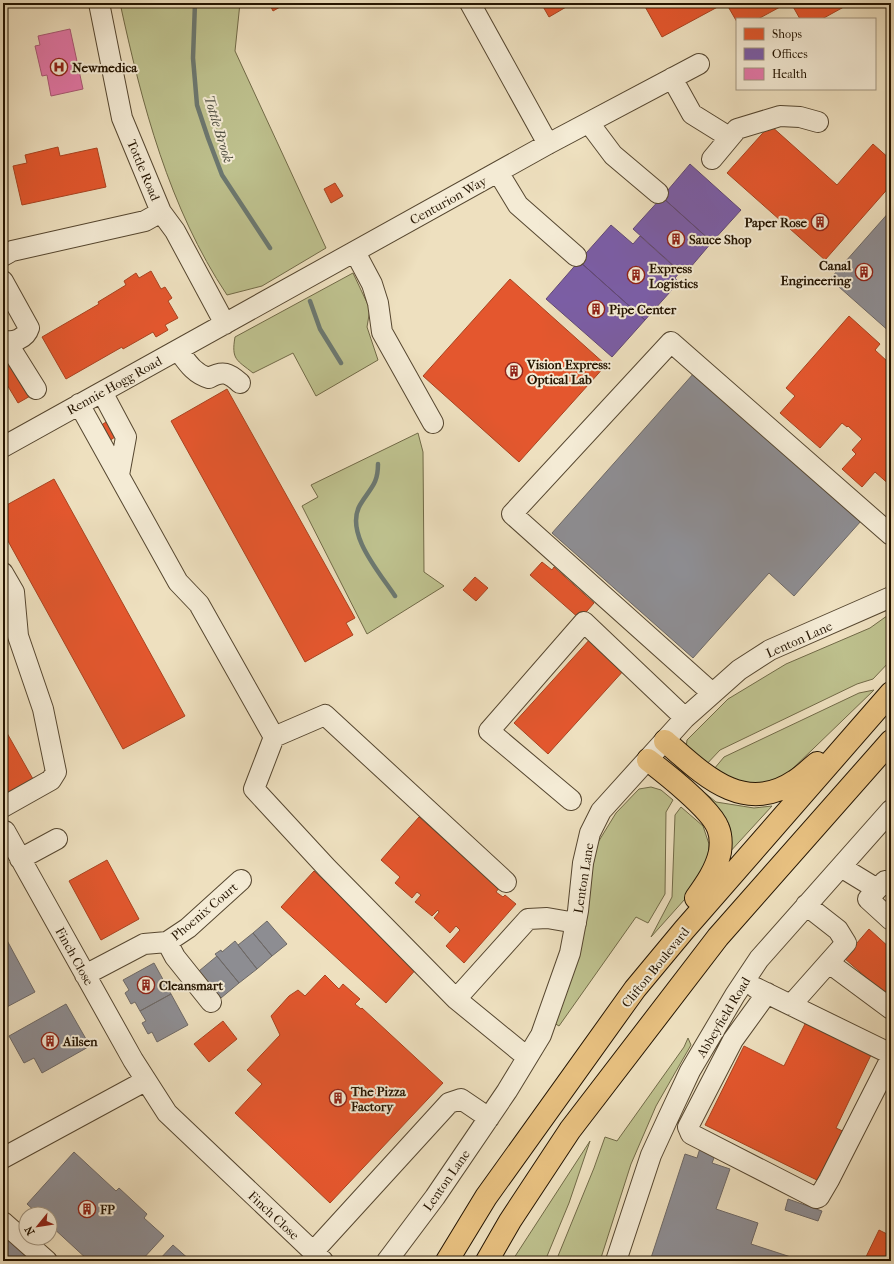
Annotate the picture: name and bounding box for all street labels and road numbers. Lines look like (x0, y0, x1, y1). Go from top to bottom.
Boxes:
street label: Tottle Road (124, 137, 164, 204)
street label: Centurion Way (407, 173, 490, 228)
street label: Rennie Hogg Road (64, 353, 165, 418)
street label: Lenton Lane (764, 618, 835, 661)
street label: Lenton Lane (571, 841, 597, 914)
street label: Phoenix Court (168, 879, 241, 943)
street label: Clifton Boulevard (618, 923, 693, 1010)
street label: Finch Close (52, 925, 97, 988)
street label: Abbeyfield Road (693, 974, 754, 1061)
street label: Lenton Lane (420, 1146, 473, 1214)
street label: Finch Close (245, 1188, 303, 1243)

